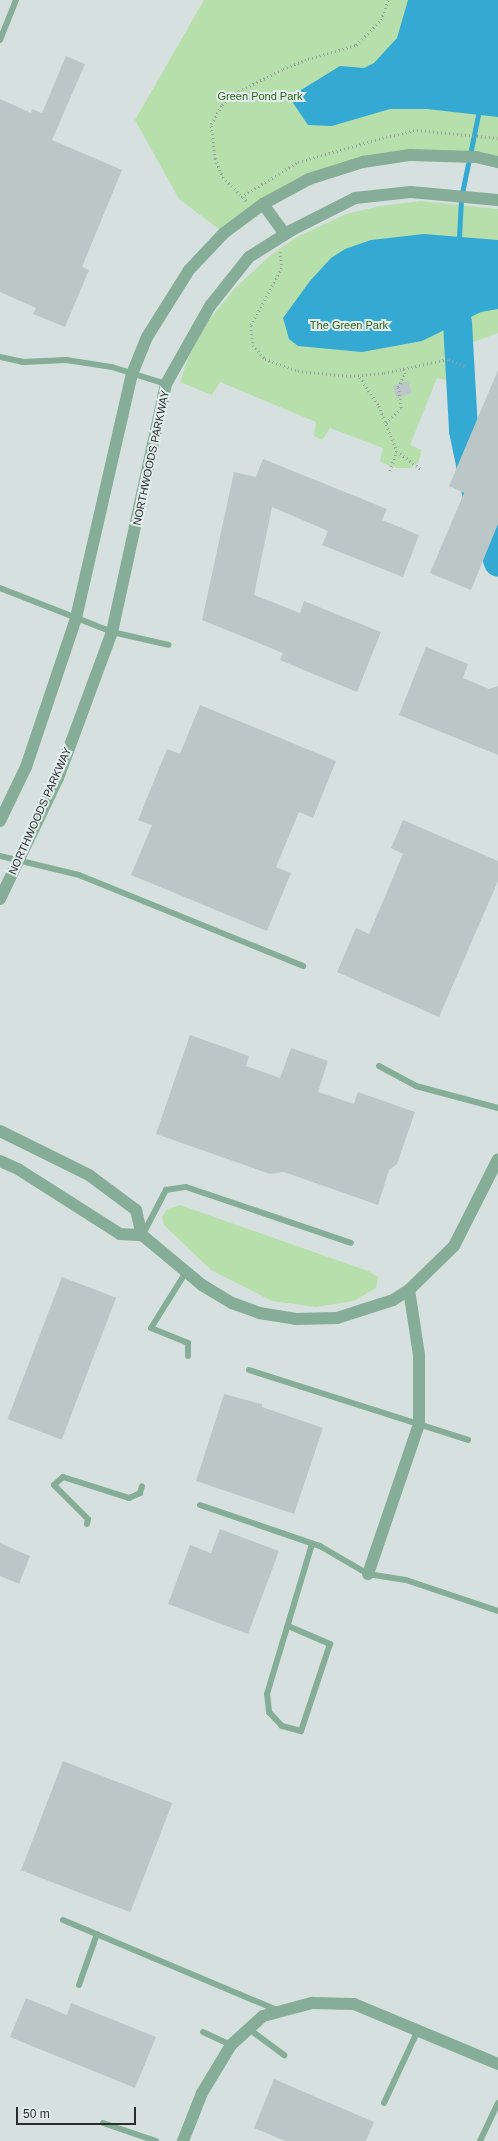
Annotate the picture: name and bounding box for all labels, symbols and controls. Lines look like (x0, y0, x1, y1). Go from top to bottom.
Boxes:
park label: Green Pond Park (218, 89, 302, 103)
park label: The Green Park (310, 318, 388, 332)
street label: NORTHWOODS PARKWAY (130, 389, 172, 527)
street label: NORTHWOODS PARKWAY (6, 745, 74, 877)
scale bar (18, 2099, 138, 2125)
text: 50 m (23, 2107, 50, 2121)

